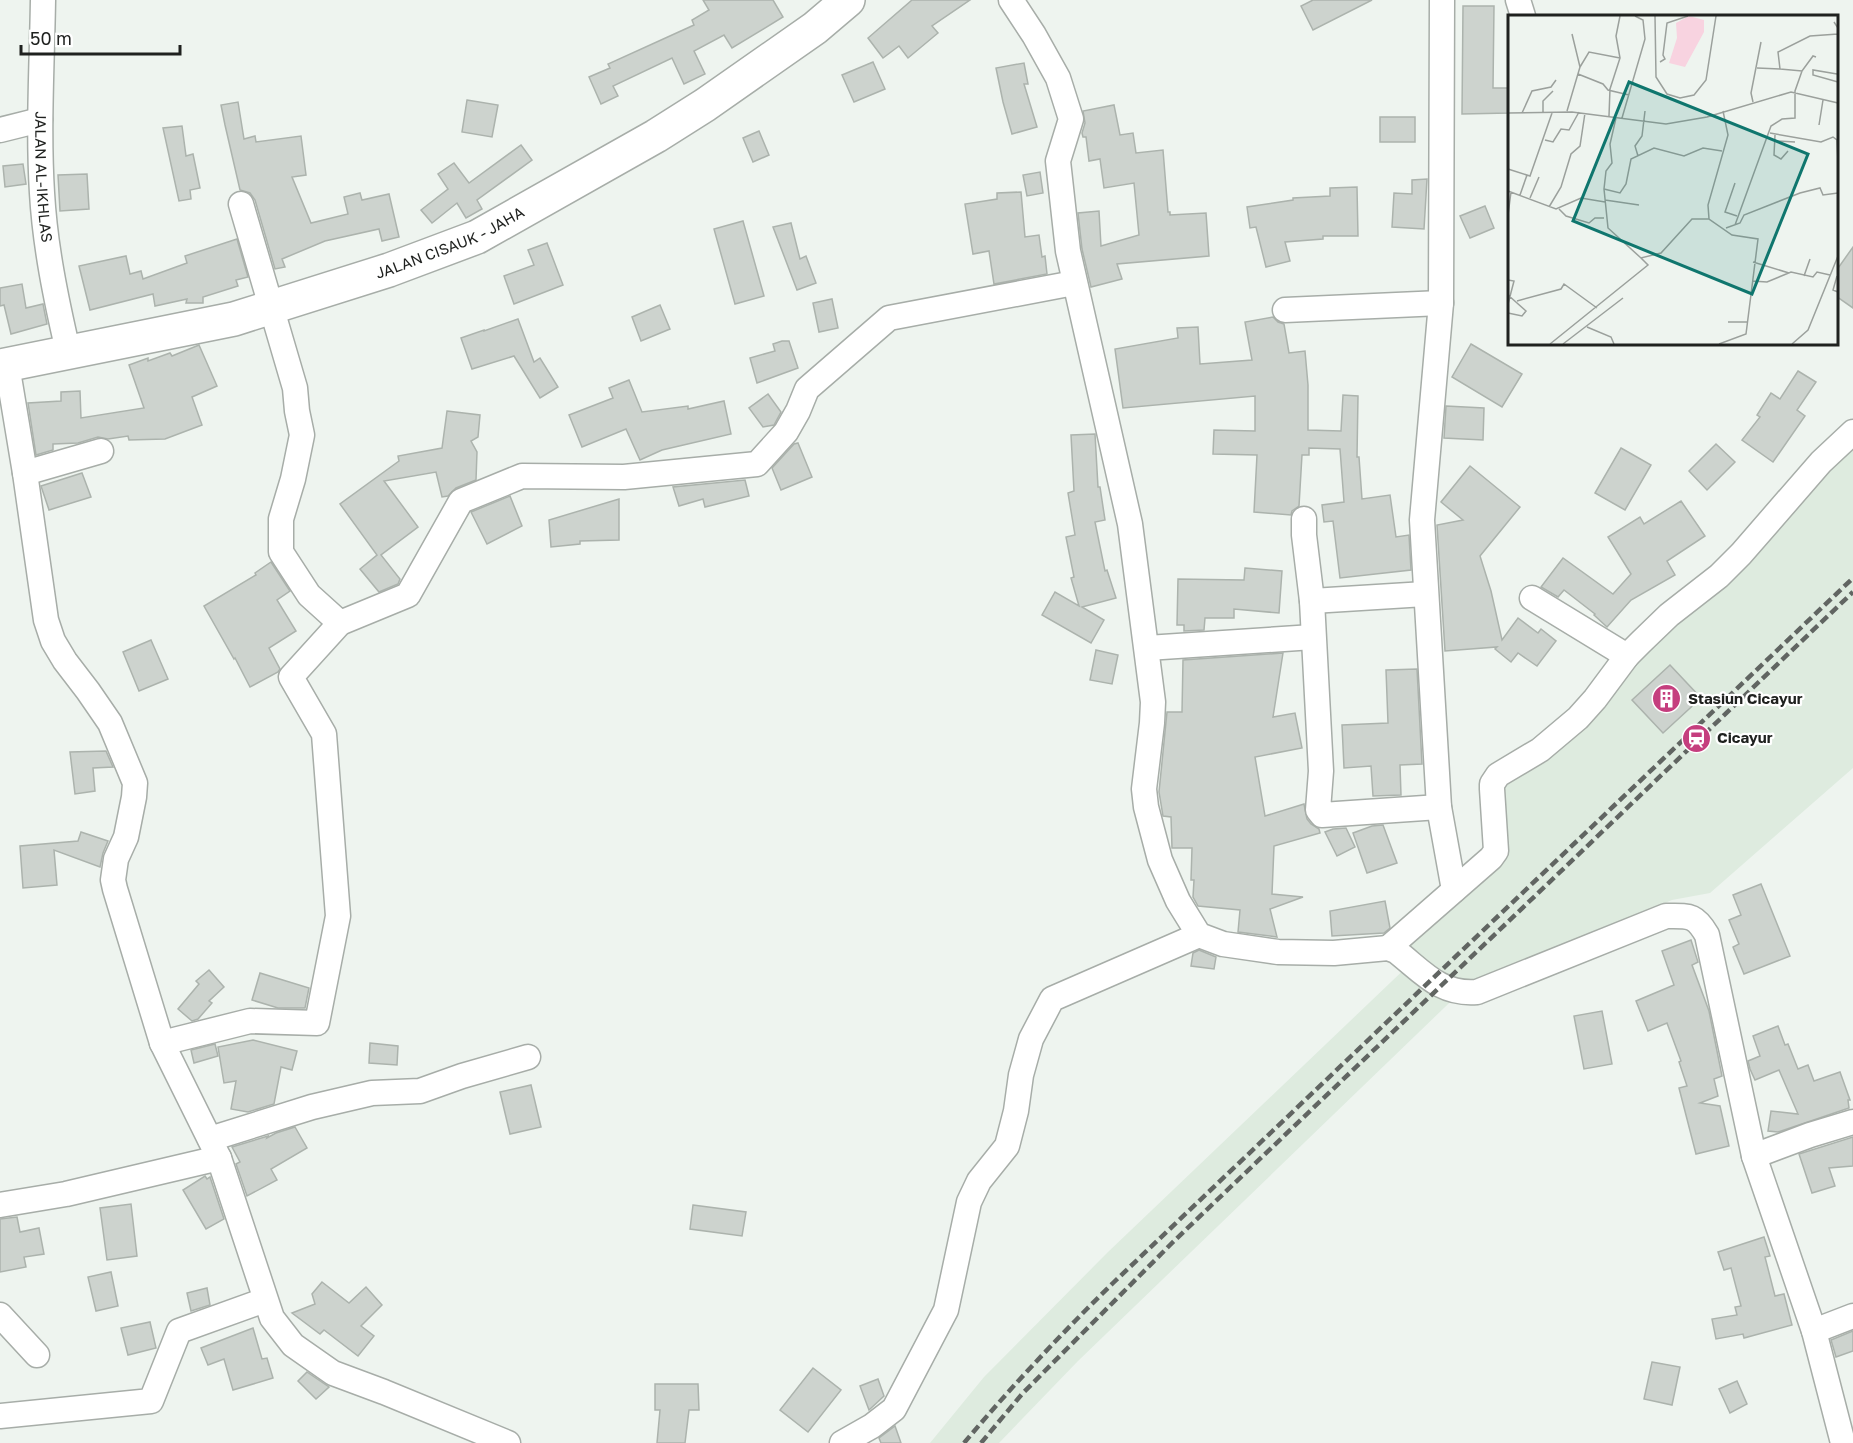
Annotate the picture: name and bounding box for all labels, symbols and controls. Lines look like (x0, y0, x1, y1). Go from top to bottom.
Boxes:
inset map (1508, 15, 1838, 345)
scale bar (21, 18, 180, 56)
text: 50 m (30, 27, 72, 49)
street label: JALAN AL-IKHLAS (32, 111, 57, 243)
street label: JALAN CISAUK - JAHA (373, 202, 527, 282)
building icon: Stasiun Cicayur (1651, 683, 1683, 715)
place label: Stasiun Cicayur (1688, 689, 1803, 707)
station icon: Cicayur (1680, 722, 1712, 754)
place label: Cicayur (1717, 728, 1773, 746)

